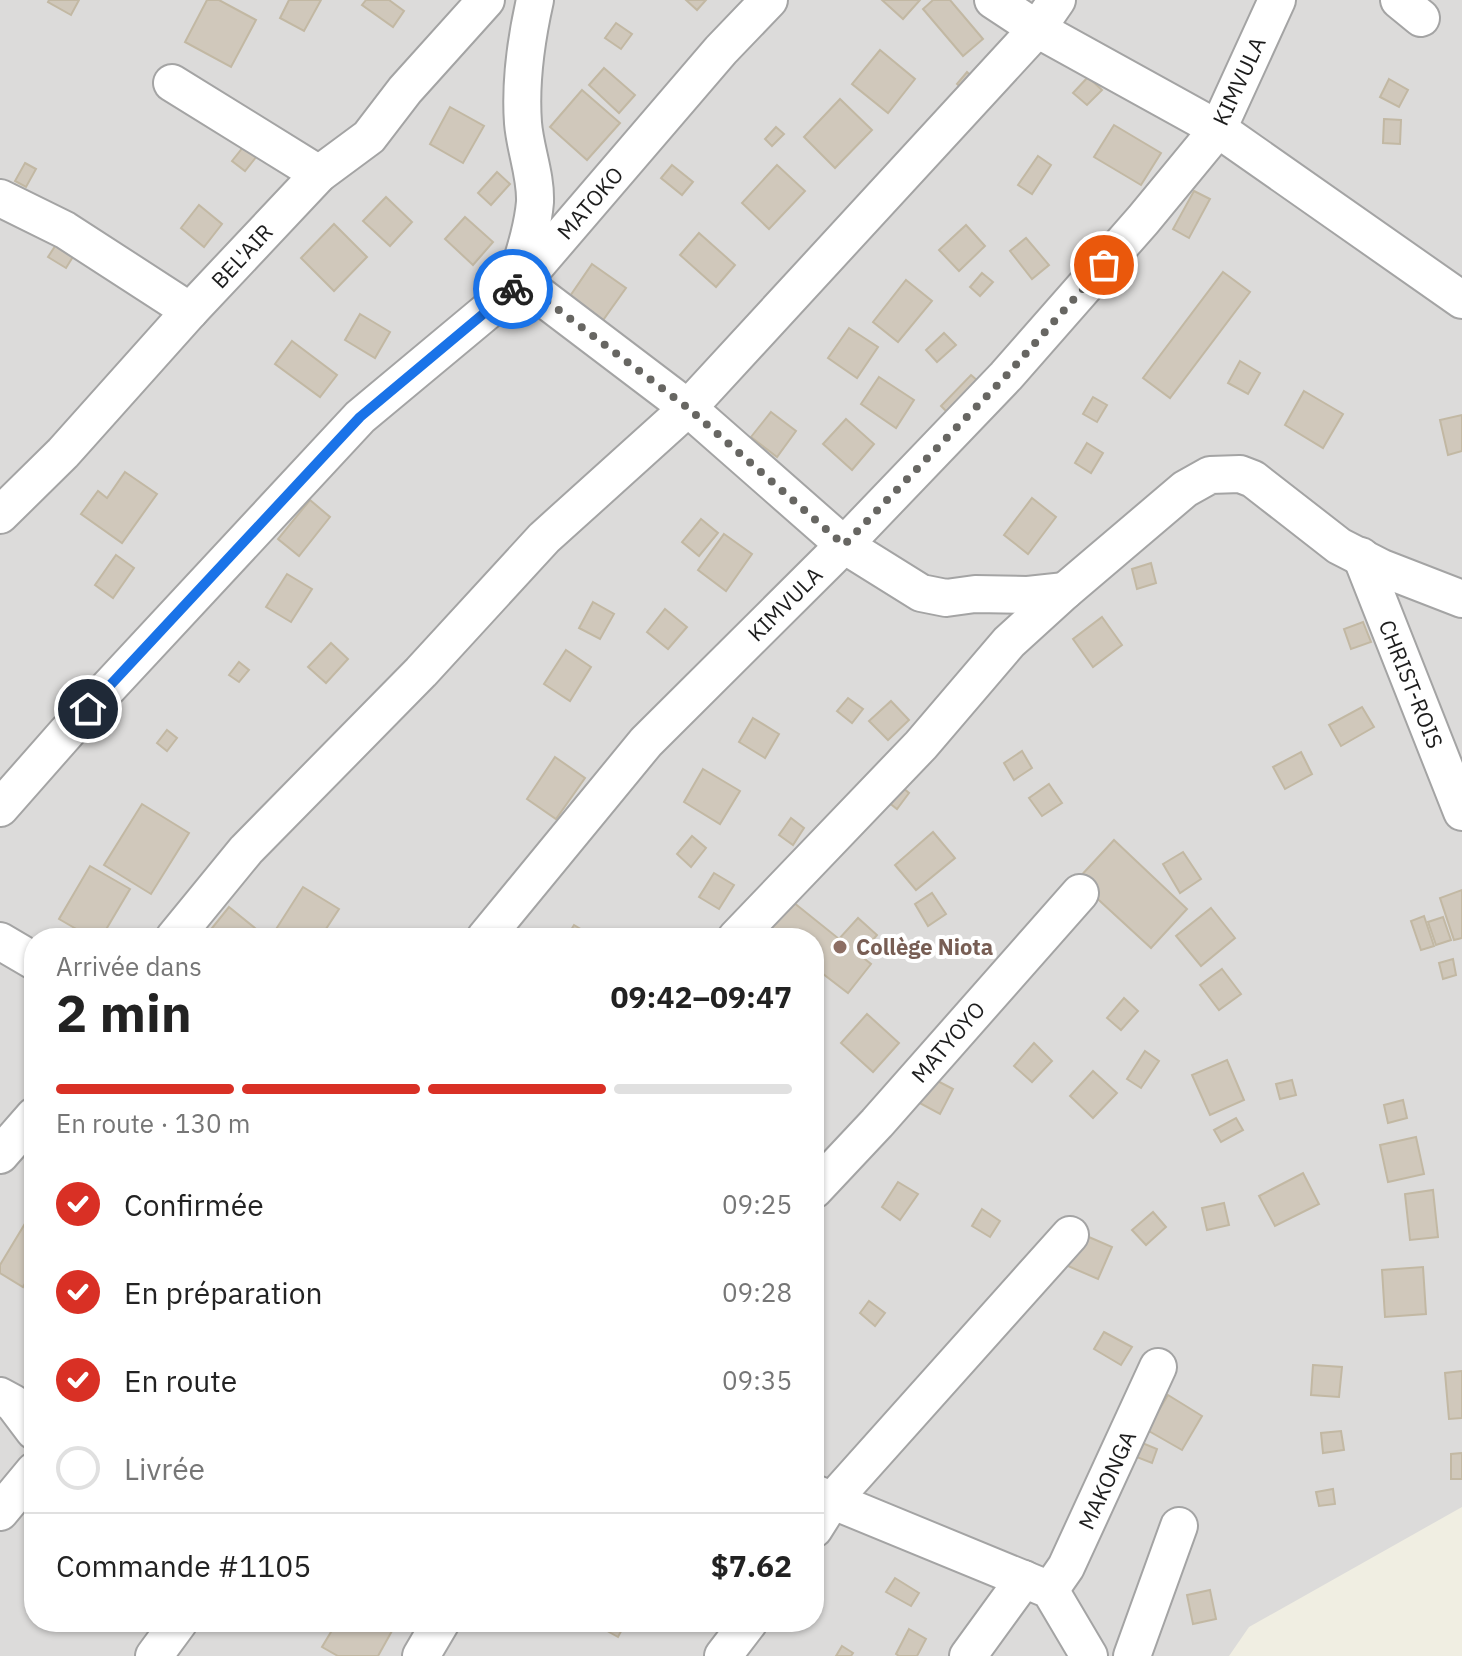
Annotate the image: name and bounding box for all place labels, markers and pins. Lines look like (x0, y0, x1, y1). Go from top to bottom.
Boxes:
pin (1070, 231, 1138, 299)
pin (54, 675, 122, 743)
place label: Collège Niota (856, 932, 993, 961)
marker: Collège Niota (831, 938, 849, 956)

